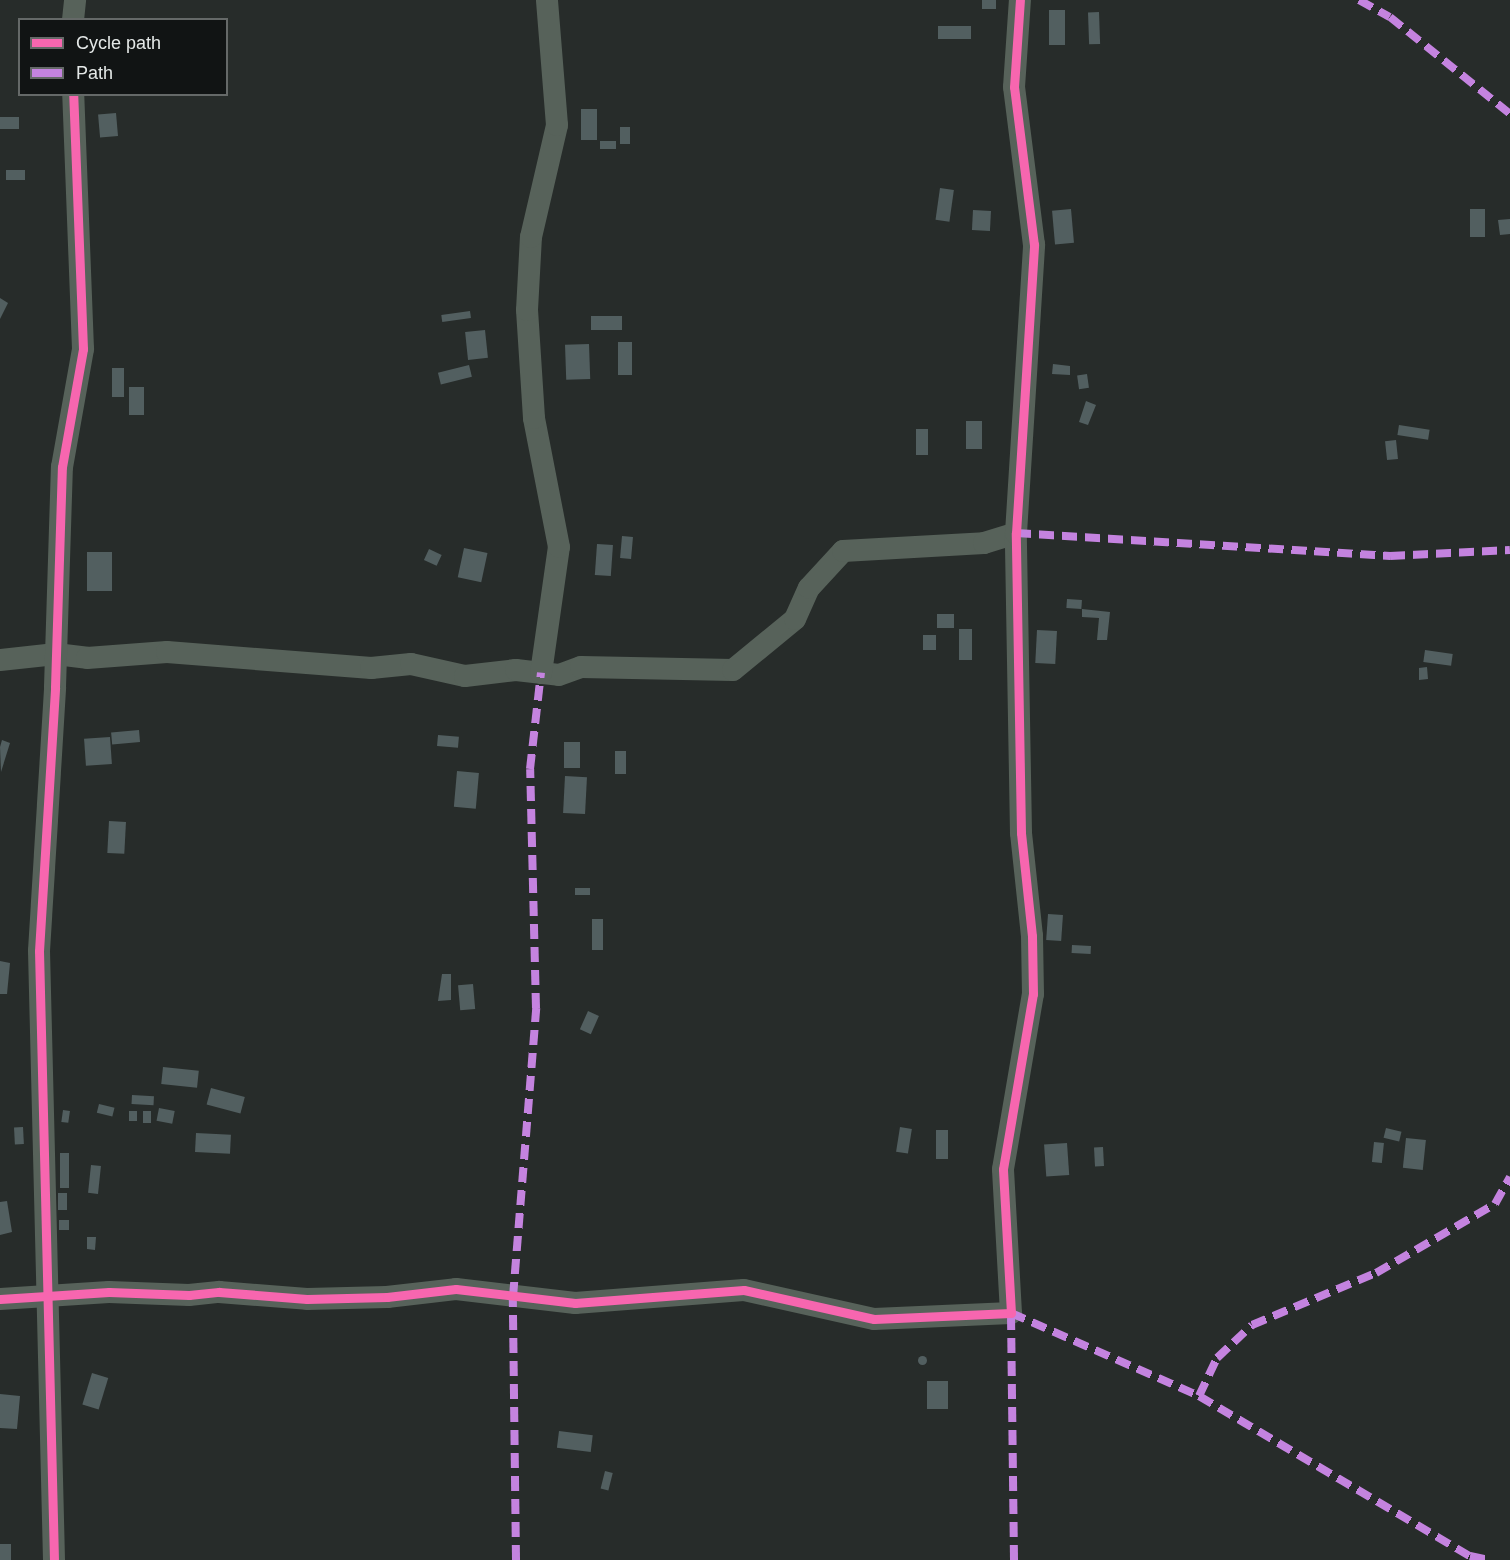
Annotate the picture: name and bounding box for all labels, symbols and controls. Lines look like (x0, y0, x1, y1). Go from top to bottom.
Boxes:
legend (18, 18, 228, 96)
text: Cycle path (76, 33, 161, 53)
text: Path (76, 63, 113, 83)

